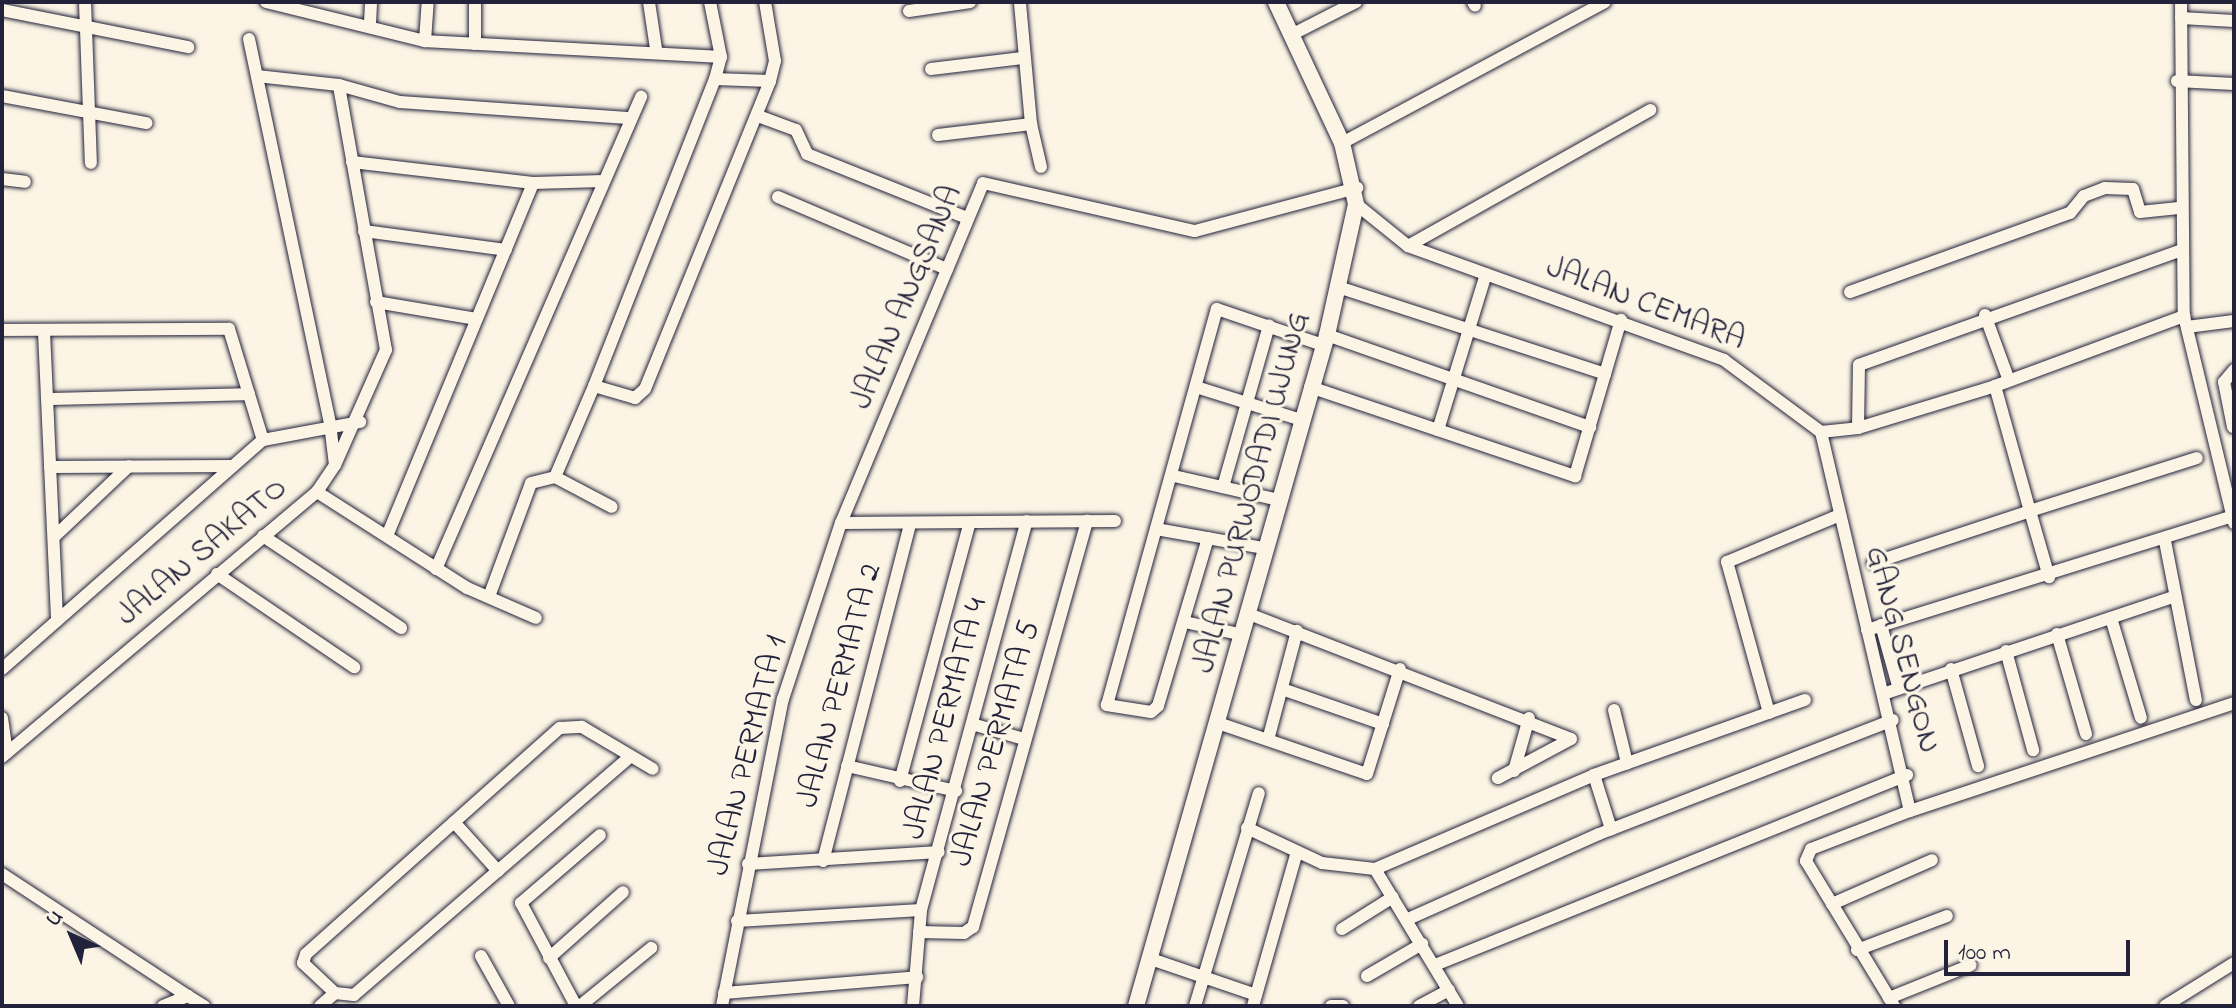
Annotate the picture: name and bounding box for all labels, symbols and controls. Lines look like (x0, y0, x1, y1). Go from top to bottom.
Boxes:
street label: JALAN ANGSANA (844, 180, 972, 416)
street label: JALAN CEMARA (1540, 249, 1750, 361)
street label: JALAN PURWODADI UJUNG (1186, 308, 1320, 678)
street label: JALAN SAKATO (110, 470, 296, 636)
street label: GANG SENGON (1855, 542, 1947, 758)
street label: JALAN PERMATA 2 (790, 560, 892, 812)
street label: JALAN PERMATA 4 (896, 594, 998, 844)
street label: JALAN PERMATA 5 (944, 617, 1050, 871)
street label: JALAN PERMATA 1 (701, 632, 797, 880)
north arrow (32, 896, 112, 976)
text: U (39, 902, 71, 935)
scale bar (1948, 924, 2134, 974)
text: 100 m (1958, 936, 2011, 971)

